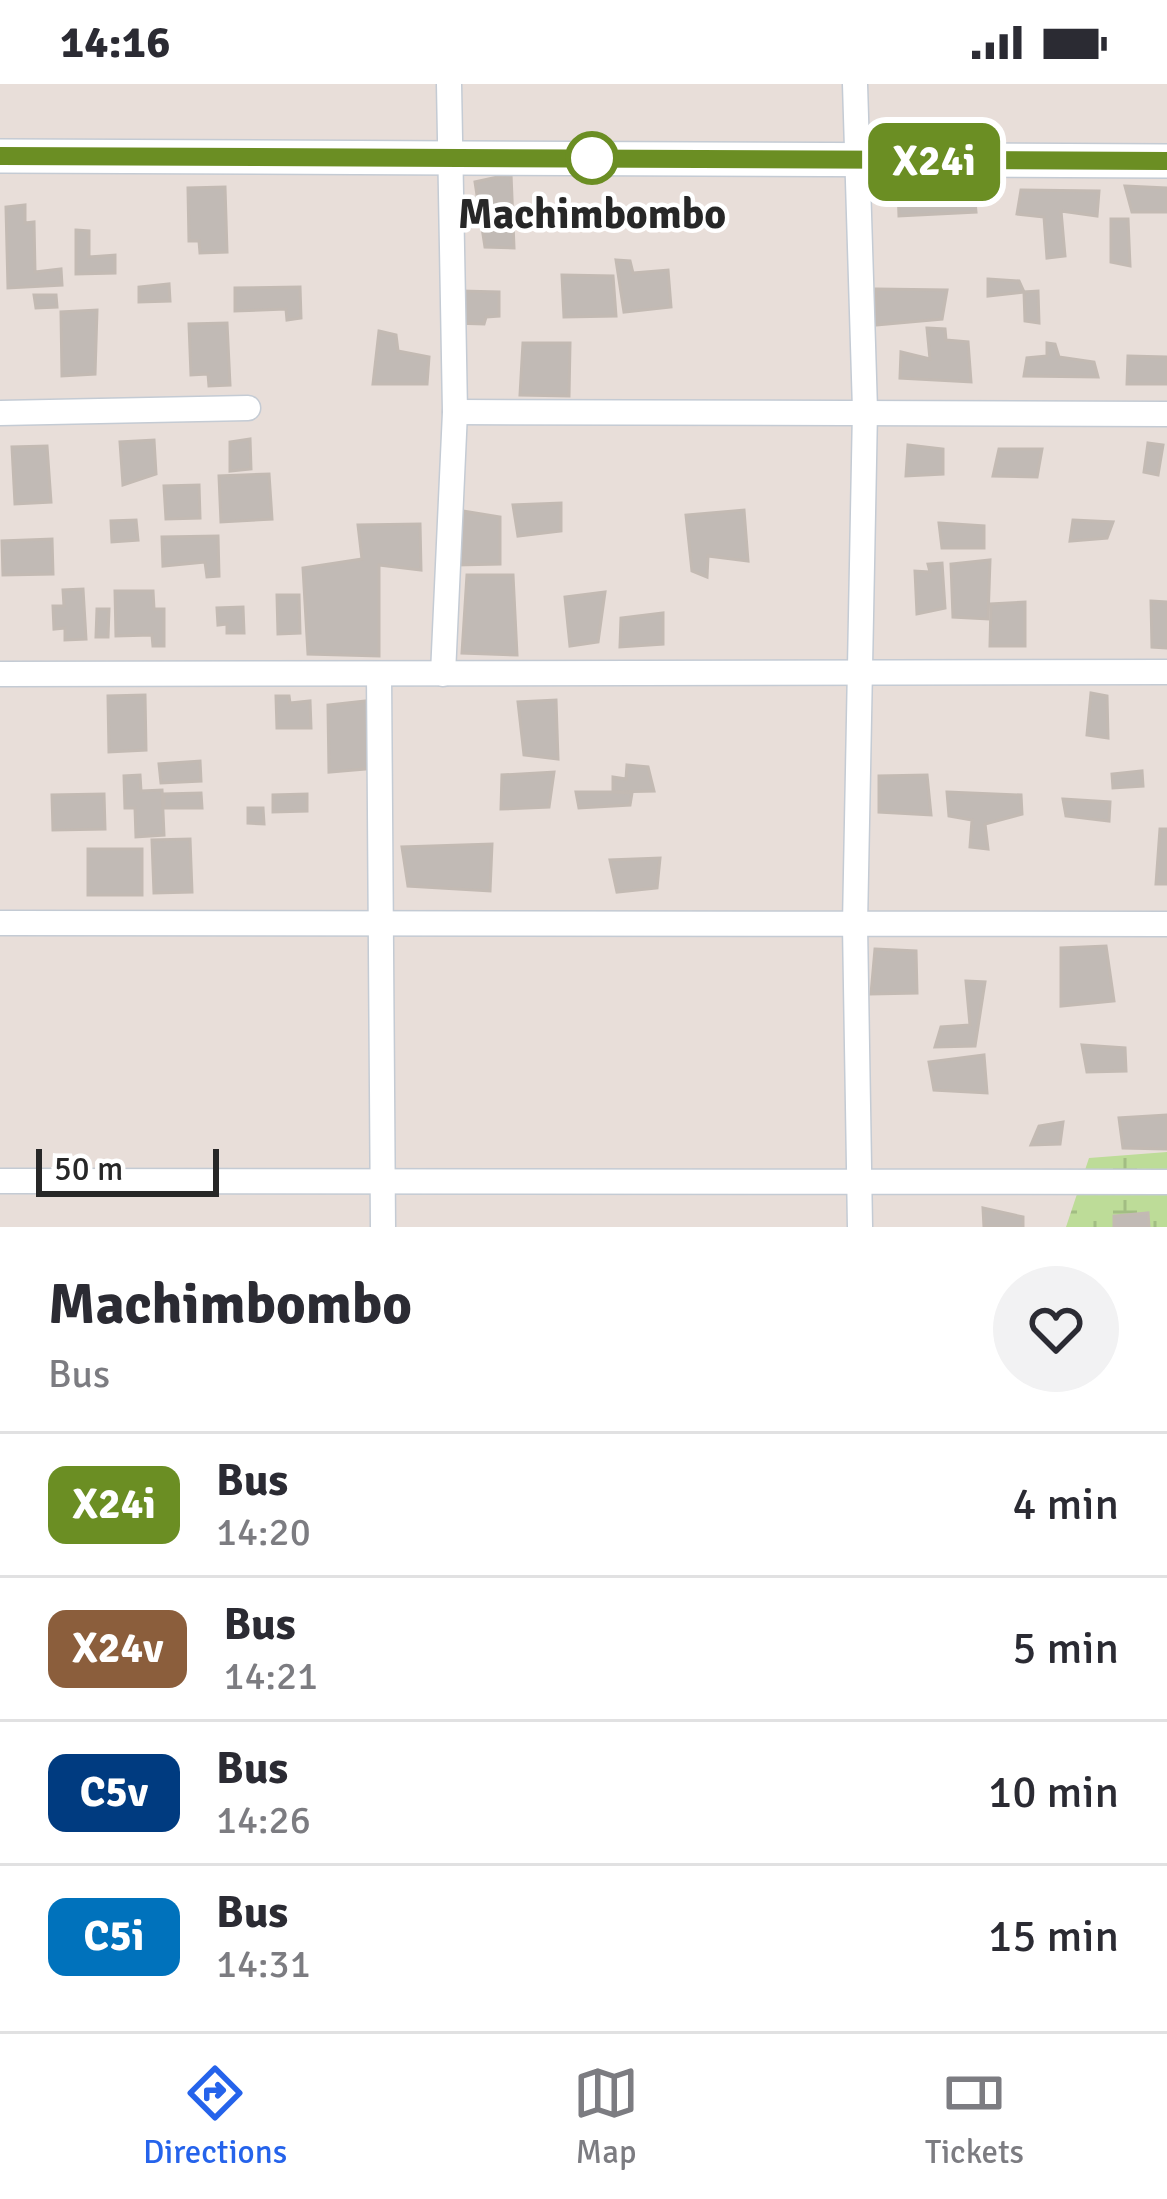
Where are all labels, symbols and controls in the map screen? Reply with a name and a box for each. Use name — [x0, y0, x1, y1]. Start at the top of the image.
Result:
text: 14:16 — [60, 15, 170, 70]
line badge: X24i — [850, 123, 1018, 201]
marker: Machimbombo — [567, 133, 617, 183]
text: X24i — [892, 136, 976, 187]
place label: Machimbombo — [458, 189, 726, 240]
scale bar — [36, 1143, 219, 1196]
text: 50 m — [54, 1149, 123, 1190]
button: heart — [993, 1266, 1119, 1392]
text: Machimbombo — [48, 1269, 412, 1340]
text: Bus — [48, 1350, 110, 1398]
text: Bus — [216, 1453, 288, 1508]
text: 4 min — [1012, 1477, 1119, 1532]
text: X24i — [72, 1479, 156, 1530]
text: 14:20 — [216, 1508, 311, 1556]
text: Bus — [223, 1597, 296, 1652]
text: 5 min — [1012, 1621, 1119, 1676]
text: X24v — [72, 1623, 163, 1674]
text: 14:21 — [223, 1652, 318, 1700]
text: Bus — [216, 1741, 288, 1796]
text: 10 min — [988, 1765, 1119, 1820]
text: C5v — [80, 1767, 148, 1818]
text: 14:26 — [216, 1796, 311, 1844]
text: Bus — [216, 1885, 288, 1940]
text: 15 min — [988, 1909, 1119, 1964]
text: C5i — [84, 1911, 144, 1962]
text: 14:31 — [216, 1940, 311, 1988]
tab: Directions — [143, 2060, 287, 2173]
tab: Map — [573, 2060, 639, 2173]
tab: Tickets — [925, 2060, 1024, 2173]

